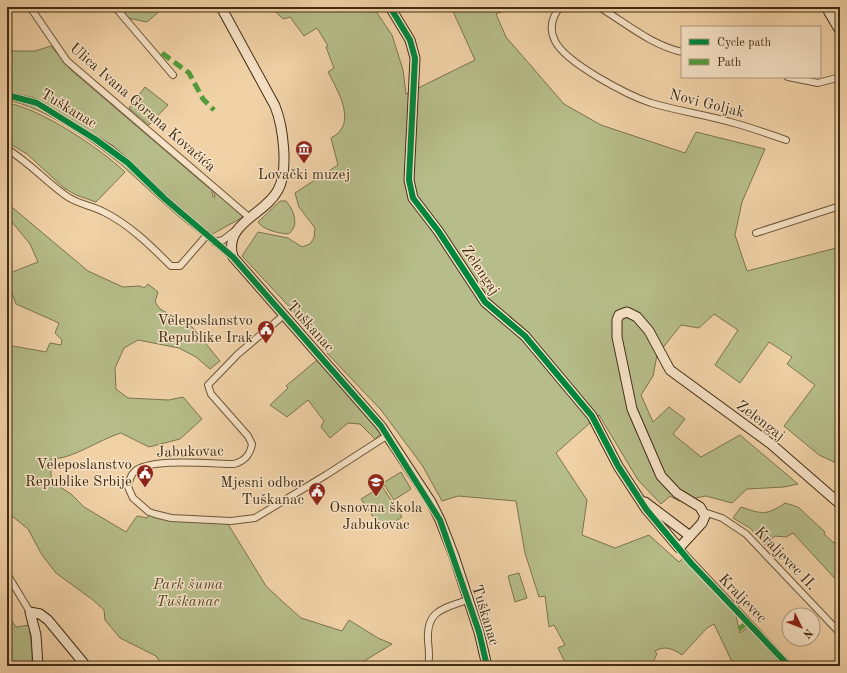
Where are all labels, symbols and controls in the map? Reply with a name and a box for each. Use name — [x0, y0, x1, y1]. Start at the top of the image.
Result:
legend — [681, 26, 821, 78]
text: Cycle path — [717, 37, 772, 49]
street label: Ulica Ivana Gorana Kovačića — [66, 41, 218, 176]
text: Path — [717, 57, 742, 69]
street label: Tuškanac — [38, 87, 99, 132]
street label: Novi Goljak — [668, 88, 746, 121]
museum icon: Lovački muzej — [294, 139, 314, 164]
place label: Lovački muzej — [258, 168, 350, 183]
street label: Zelengaj — [458, 243, 502, 298]
street label: Tuškanac — [283, 299, 337, 356]
place label: Veleposlanstvo Republike Irak — [157, 314, 253, 346]
public building icon: Veleposlanstvo Republike Irak — [256, 319, 276, 344]
street label: Zelengaj — [733, 398, 787, 444]
street label: Jabukovac — [156, 444, 224, 461]
place label: Veleposlanstvo Republike Srbije — [25, 458, 132, 490]
public building icon: Veleposlanstvo Republike Srbije — [135, 463, 155, 488]
school or university icon: Osnovna škola Jabukovac — [366, 472, 386, 497]
place label: Mjesni odbor Tuškanac — [220, 476, 304, 508]
public building icon: Mjesni odbor Tuškanac — [307, 481, 327, 506]
place label: Osnovna škola Jabukovac — [330, 501, 423, 533]
street label: Kraljevec II. — [751, 525, 819, 594]
street label: Kraljevec — [715, 572, 769, 627]
park label: Park šuma Tuškanac — [152, 578, 223, 610]
street label: Tuškanac — [468, 583, 501, 648]
north arrow — [781, 607, 821, 647]
text: N — [800, 626, 814, 640]

